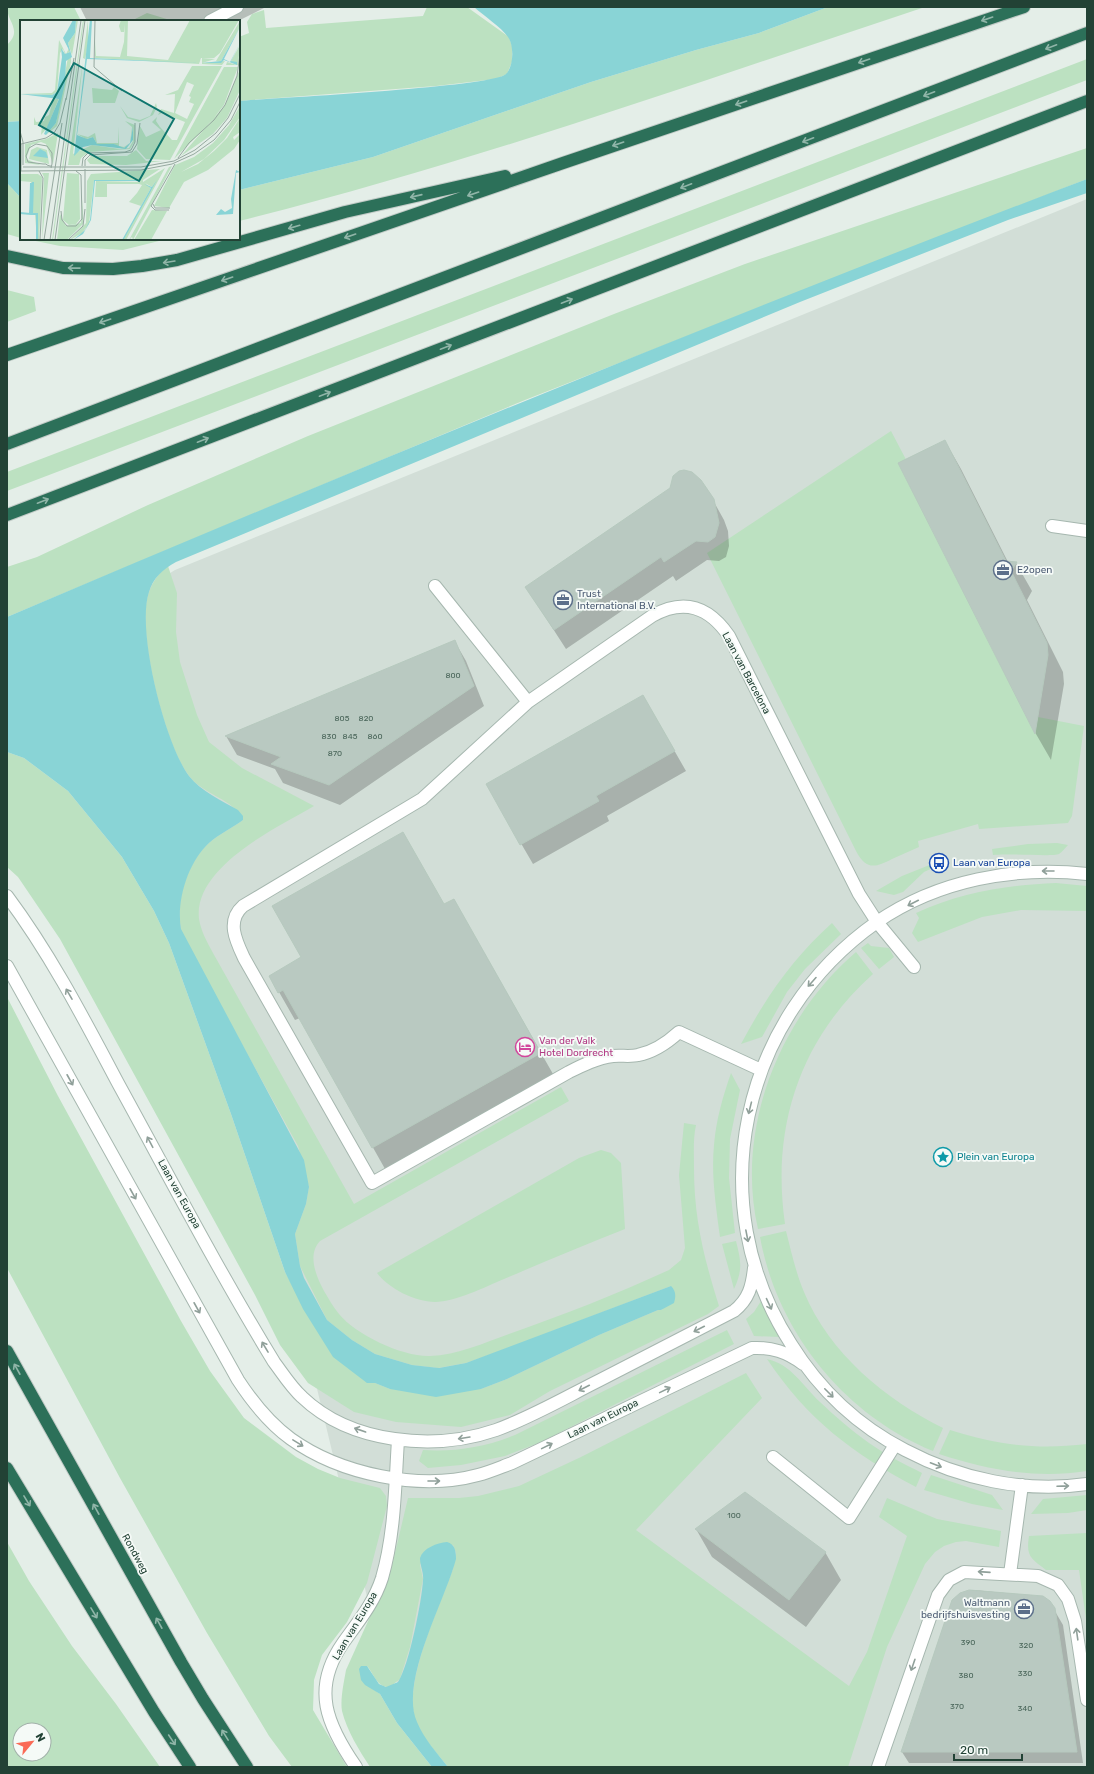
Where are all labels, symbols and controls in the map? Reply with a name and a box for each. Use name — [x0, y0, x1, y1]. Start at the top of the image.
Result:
one-way arrow — [981, 16, 993, 24]
inset map — [20, 20, 240, 240]
one-way arrow — [1045, 44, 1057, 52]
one-way arrow — [858, 58, 871, 65]
one-way arrow — [924, 90, 936, 98]
one-way arrow — [735, 99, 747, 107]
one-way arrow — [802, 136, 814, 144]
one-way arrow — [612, 141, 624, 149]
one-way arrow — [681, 183, 693, 191]
one-way arrow — [468, 190, 480, 198]
one-way arrow — [410, 192, 423, 200]
one-way arrow — [287, 224, 300, 231]
one-way arrow — [344, 233, 357, 240]
one-way arrow — [163, 258, 176, 266]
one-way arrow — [68, 264, 81, 272]
one-way arrow — [222, 275, 234, 283]
one-way arrow — [561, 296, 573, 304]
one-way arrow — [98, 318, 111, 325]
one-way arrow — [440, 343, 452, 351]
one-way arrow — [318, 389, 330, 397]
one-way arrow — [197, 436, 209, 444]
one-way arrow — [37, 497, 49, 505]
office icon: E2open — [992, 559, 1014, 581]
place label: E2open — [1017, 564, 1052, 576]
place label: Trust International B.V. — [577, 588, 656, 612]
office icon: Trust International B.V. — [552, 589, 574, 611]
street label: Laan van Barcelona — [719, 630, 773, 716]
house number: 800 — [445, 671, 461, 680]
house number: 805 — [335, 714, 350, 723]
house number: 820 — [359, 714, 373, 723]
house number: 830 — [322, 732, 336, 741]
house number: 845 — [343, 732, 358, 741]
house number: 860 — [368, 732, 383, 741]
house number: 870 — [328, 749, 342, 758]
bus stop icon: Laan van Europa — [928, 852, 950, 874]
place label: Laan van Europa — [953, 857, 1030, 869]
one-way arrow — [1042, 867, 1055, 875]
one-way arrow — [907, 899, 919, 907]
one-way arrow — [807, 977, 816, 987]
one-way arrow — [65, 988, 73, 1000]
place label: Van der Valk Hotel Dordrecht — [539, 1035, 613, 1059]
hotel icon: Van der Valk Hotel Dordrecht — [514, 1036, 536, 1058]
one-way arrow — [67, 1074, 75, 1086]
one-way arrow — [746, 1101, 753, 1114]
one-way arrow — [146, 1136, 154, 1148]
place icon: Plein van Europa — [932, 1146, 954, 1168]
place label: Plein van Europa — [957, 1151, 1034, 1163]
street label: Laan van Europa — [155, 1157, 203, 1231]
one-way arrow — [130, 1188, 138, 1200]
one-way arrow — [743, 1230, 751, 1243]
one-way arrow — [765, 1298, 773, 1310]
one-way arrow — [194, 1301, 201, 1313]
one-way arrow — [694, 1325, 706, 1333]
one-way arrow — [260, 1341, 268, 1353]
one-way arrow — [13, 1364, 21, 1376]
one-way arrow — [578, 1385, 590, 1392]
one-way arrow — [658, 1385, 670, 1393]
one-way arrow — [824, 1388, 834, 1398]
street label: Laan van Europa — [566, 1397, 640, 1441]
one-way arrow — [354, 1426, 367, 1433]
one-way arrow — [458, 1434, 471, 1442]
one-way arrow — [292, 1439, 303, 1447]
one-way arrow — [541, 1442, 553, 1449]
one-way arrow — [930, 1461, 942, 1469]
one-way arrow — [427, 1477, 440, 1485]
one-way arrow — [1056, 1482, 1069, 1490]
one-way arrow — [23, 1495, 31, 1506]
one-way arrow — [91, 1503, 99, 1515]
house number: 100 — [727, 1511, 741, 1520]
street label: Rondweg — [119, 1532, 151, 1576]
one-way arrow — [978, 1569, 991, 1576]
street label: Laan van Europa — [330, 1590, 380, 1662]
place label: Waltmann bedrijfshuisvesting — [921, 1597, 1010, 1621]
office icon: Waltmann bedrijfshuisvesting — [1013, 1598, 1035, 1620]
one-way arrow — [90, 1607, 98, 1618]
one-way arrow — [155, 1617, 163, 1629]
one-way arrow — [1073, 1628, 1081, 1641]
house number: 390 — [961, 1638, 975, 1647]
house number: 320 — [1019, 1641, 1033, 1650]
one-way arrow — [909, 1659, 917, 1671]
house number: 330 — [1018, 1669, 1032, 1678]
house number: 380 — [959, 1671, 973, 1680]
house number: 370 — [950, 1702, 964, 1711]
house number: 340 — [1018, 1704, 1032, 1713]
north arrow — [12, 1722, 52, 1762]
one-way arrow — [221, 1729, 230, 1740]
text: N — [33, 1731, 48, 1744]
one-way arrow — [168, 1734, 176, 1745]
scale bar — [954, 1736, 1022, 1762]
text: 20 m — [960, 1743, 988, 1757]

